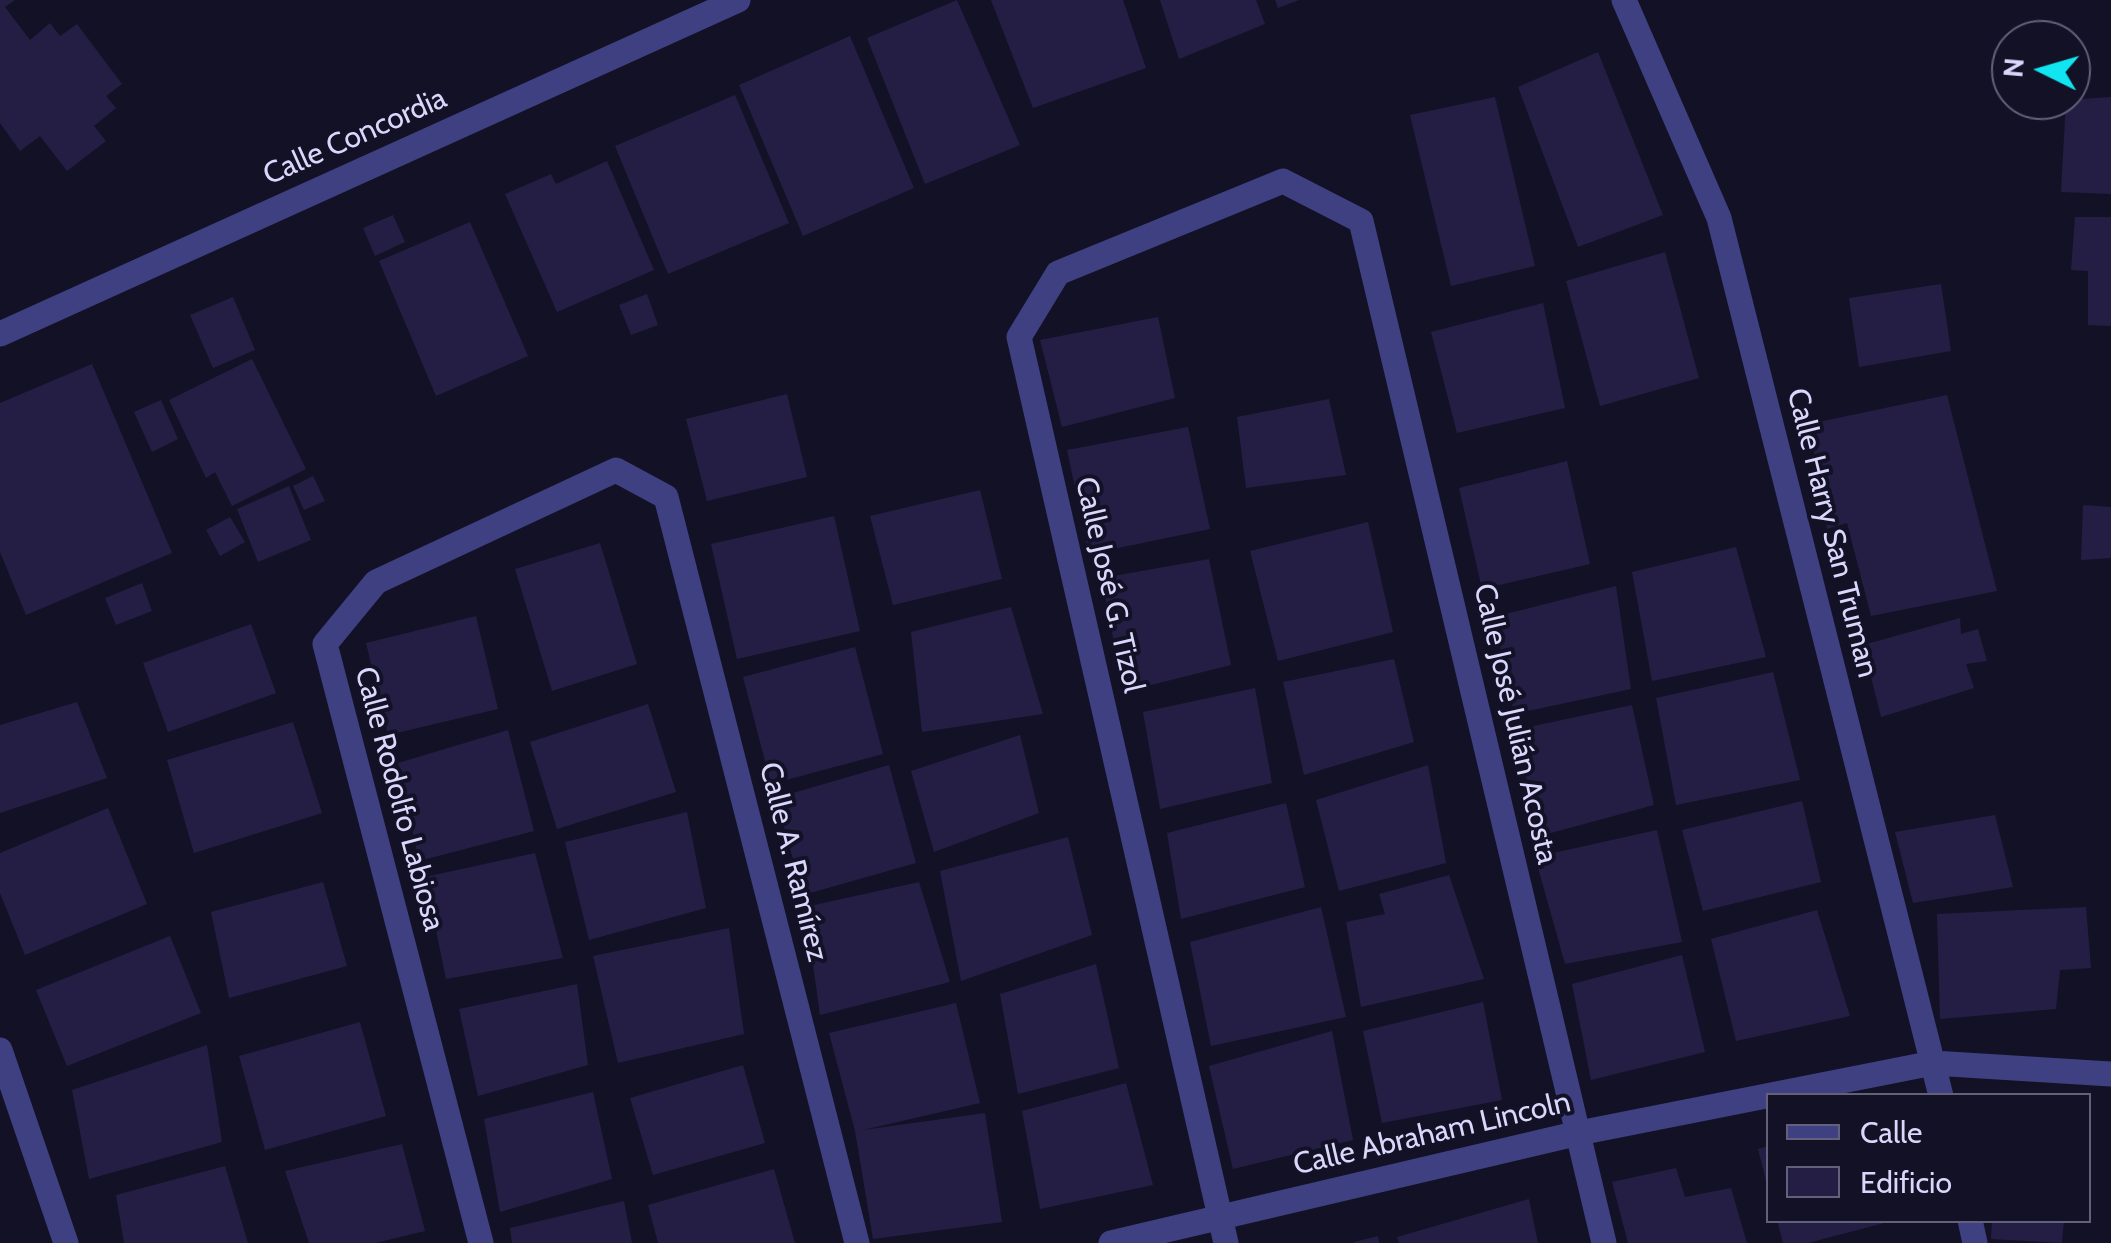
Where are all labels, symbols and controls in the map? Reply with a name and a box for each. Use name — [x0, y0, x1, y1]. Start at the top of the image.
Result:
north arrow — [1991, 20, 2091, 120]
text: N — [1995, 56, 2031, 79]
street label: Calle Concordia — [258, 81, 452, 193]
street label: Calle Harry San Truman — [1779, 385, 1885, 681]
street label: Calle José G. Tizol — [1067, 474, 1151, 696]
street label: Calle José Julián Acosta — [1465, 580, 1565, 868]
street label: Calle Rodolfo Labiosa — [346, 663, 452, 935]
street label: Calle A. Ramírez — [751, 759, 835, 965]
street label: Calle Abraham Lincoln — [1290, 1085, 1574, 1183]
legend — [1766, 1093, 2091, 1223]
text: Calle — [1860, 1114, 1922, 1151]
text: Edificio — [1860, 1164, 1952, 1201]

